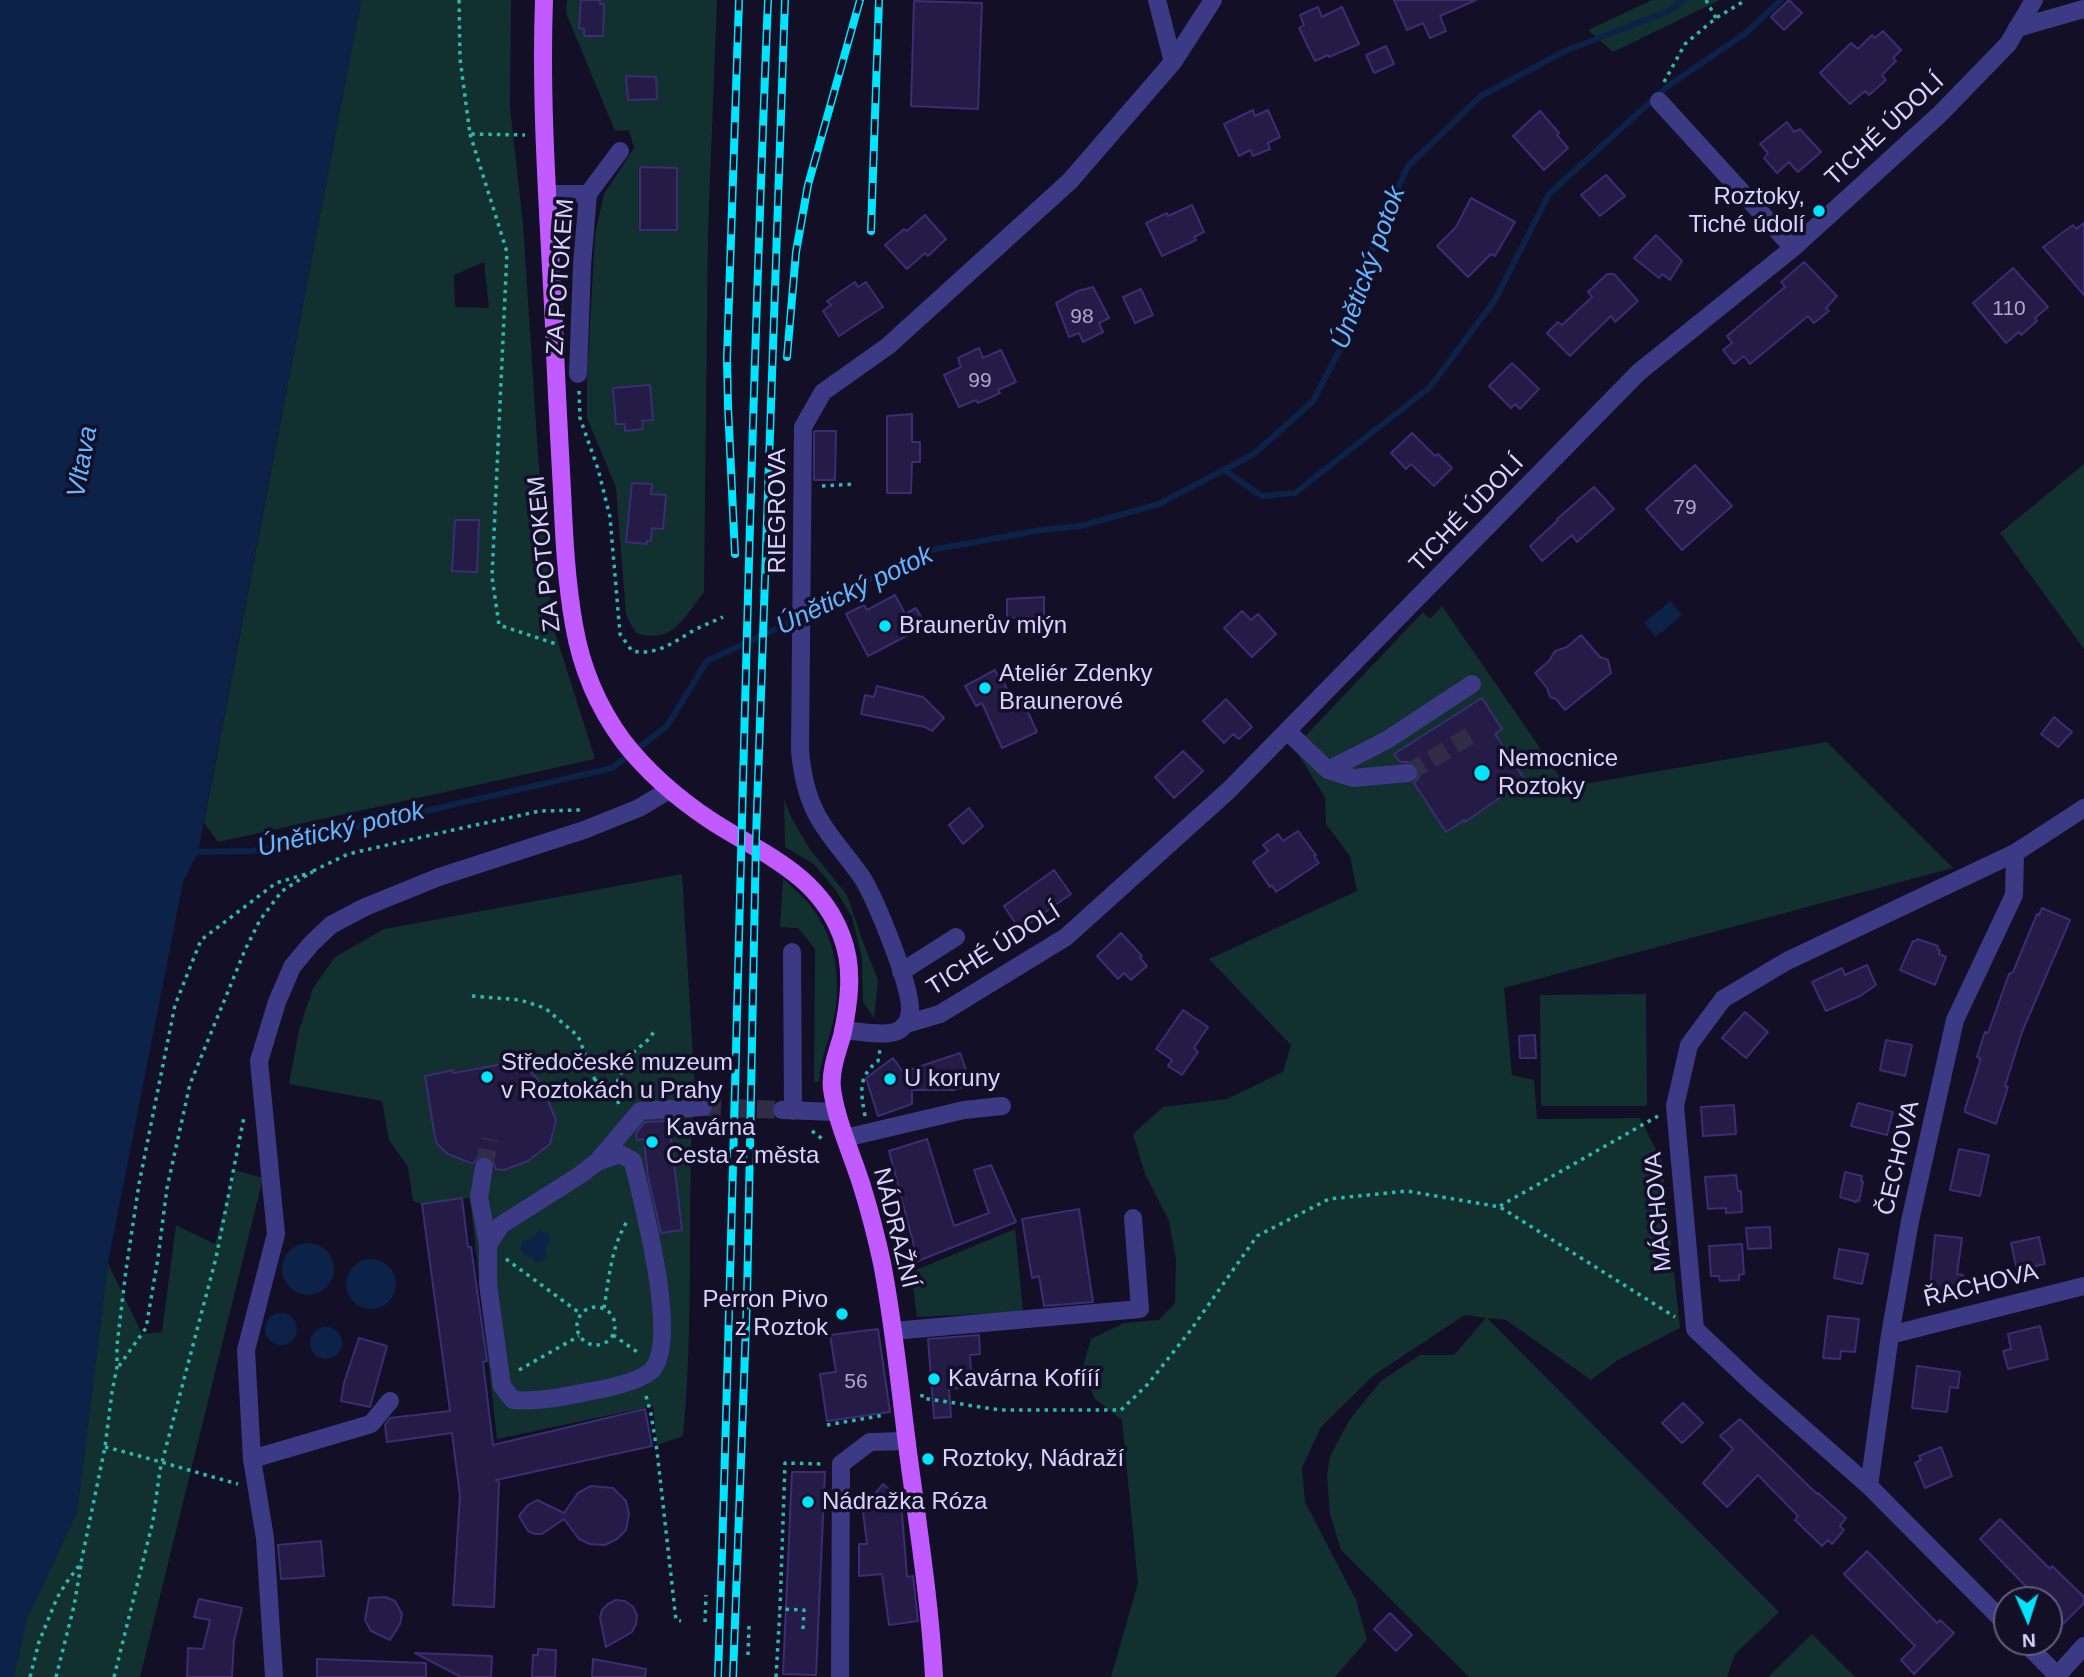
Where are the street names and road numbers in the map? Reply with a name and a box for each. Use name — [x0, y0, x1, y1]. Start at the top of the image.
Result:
street label: TICHÉ ÚDOLÍ — [1820, 68, 1950, 192]
street label: ZA POTOKEM — [541, 198, 581, 356]
street label: RIEGROVA — [764, 449, 792, 573]
street label: TICHÉ ÚDOLÍ — [1404, 449, 1530, 579]
street label: ZA POTOKEM — [522, 474, 568, 634]
street label: TICHÉ ÚDOLÍ — [922, 898, 1066, 1002]
street label: ČECHOVA — [1872, 1098, 1926, 1218]
street label: MÁCHOVA — [1639, 1151, 1679, 1273]
street label: NÁDRAŽNÍ — [866, 1165, 924, 1291]
street label: ŘACHOVA — [1921, 1258, 2041, 1314]

